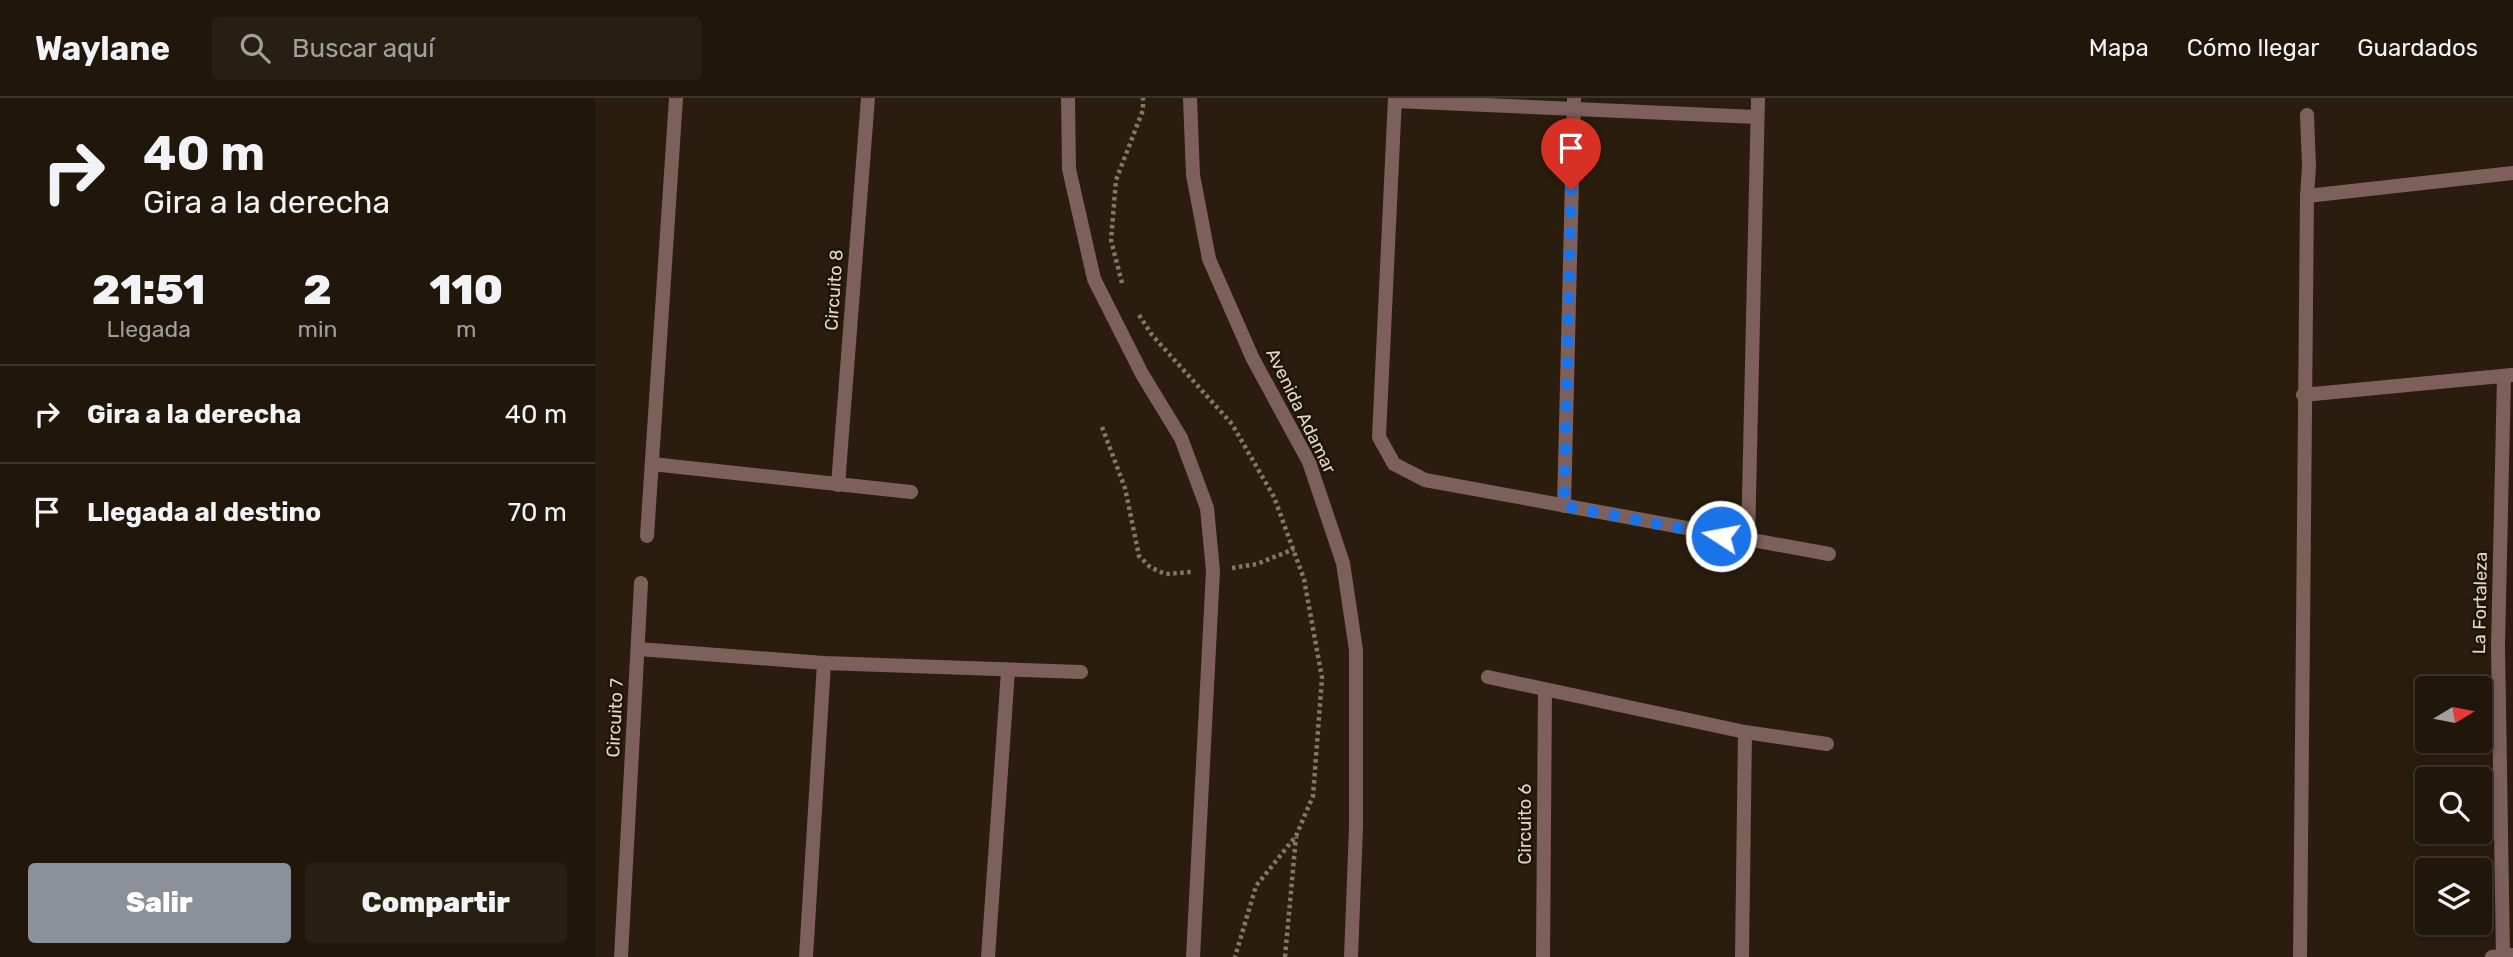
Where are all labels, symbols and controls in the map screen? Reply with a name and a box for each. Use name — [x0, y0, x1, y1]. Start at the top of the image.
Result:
search box — [212, 17, 702, 80]
text: Waylane — [35, 29, 170, 68]
icon: search — [236, 29, 274, 67]
text: Buscar aquí — [292, 33, 435, 64]
text: Mapa — [2089, 34, 2149, 62]
text: Cómo llegar — [2187, 34, 2319, 62]
text: Guardados — [2357, 34, 2478, 62]
pin — [1541, 118, 1601, 190]
text: 40 m — [143, 124, 265, 182]
icon: right — [28, 126, 119, 217]
icon: arrive — [1552, 129, 1590, 167]
text: Gira a la derecha — [143, 183, 390, 221]
street label: Circuito 8 — [820, 249, 848, 331]
text: 21:51 — [92, 265, 205, 315]
text: 2 — [303, 265, 332, 315]
text: 110 — [429, 265, 503, 315]
text: Llegada — [107, 315, 191, 343]
text: min — [297, 315, 337, 343]
text: m — [456, 315, 476, 343]
street label: Avenida Adamar — [1261, 345, 1341, 477]
icon: right — [28, 395, 66, 433]
text: Gira a la derecha — [87, 399, 301, 430]
text: 40 m — [505, 399, 567, 430]
icon: arrive — [28, 493, 66, 531]
text: Llegada al destino — [87, 497, 321, 528]
text: 70 m — [508, 497, 567, 528]
position arrow — [1684, 499, 1758, 573]
street label: La Fortaleza — [2468, 552, 2492, 654]
north arrow — [2415, 676, 2492, 752]
map controls — [2415, 676, 2492, 935]
street label: Circuito 7 — [602, 678, 628, 758]
button: search — [2415, 767, 2492, 844]
street label: Circuito 6 — [1514, 783, 1536, 864]
button: layers — [2415, 858, 2492, 935]
button: Salir — [28, 863, 291, 943]
button: Compartir — [305, 863, 567, 943]

